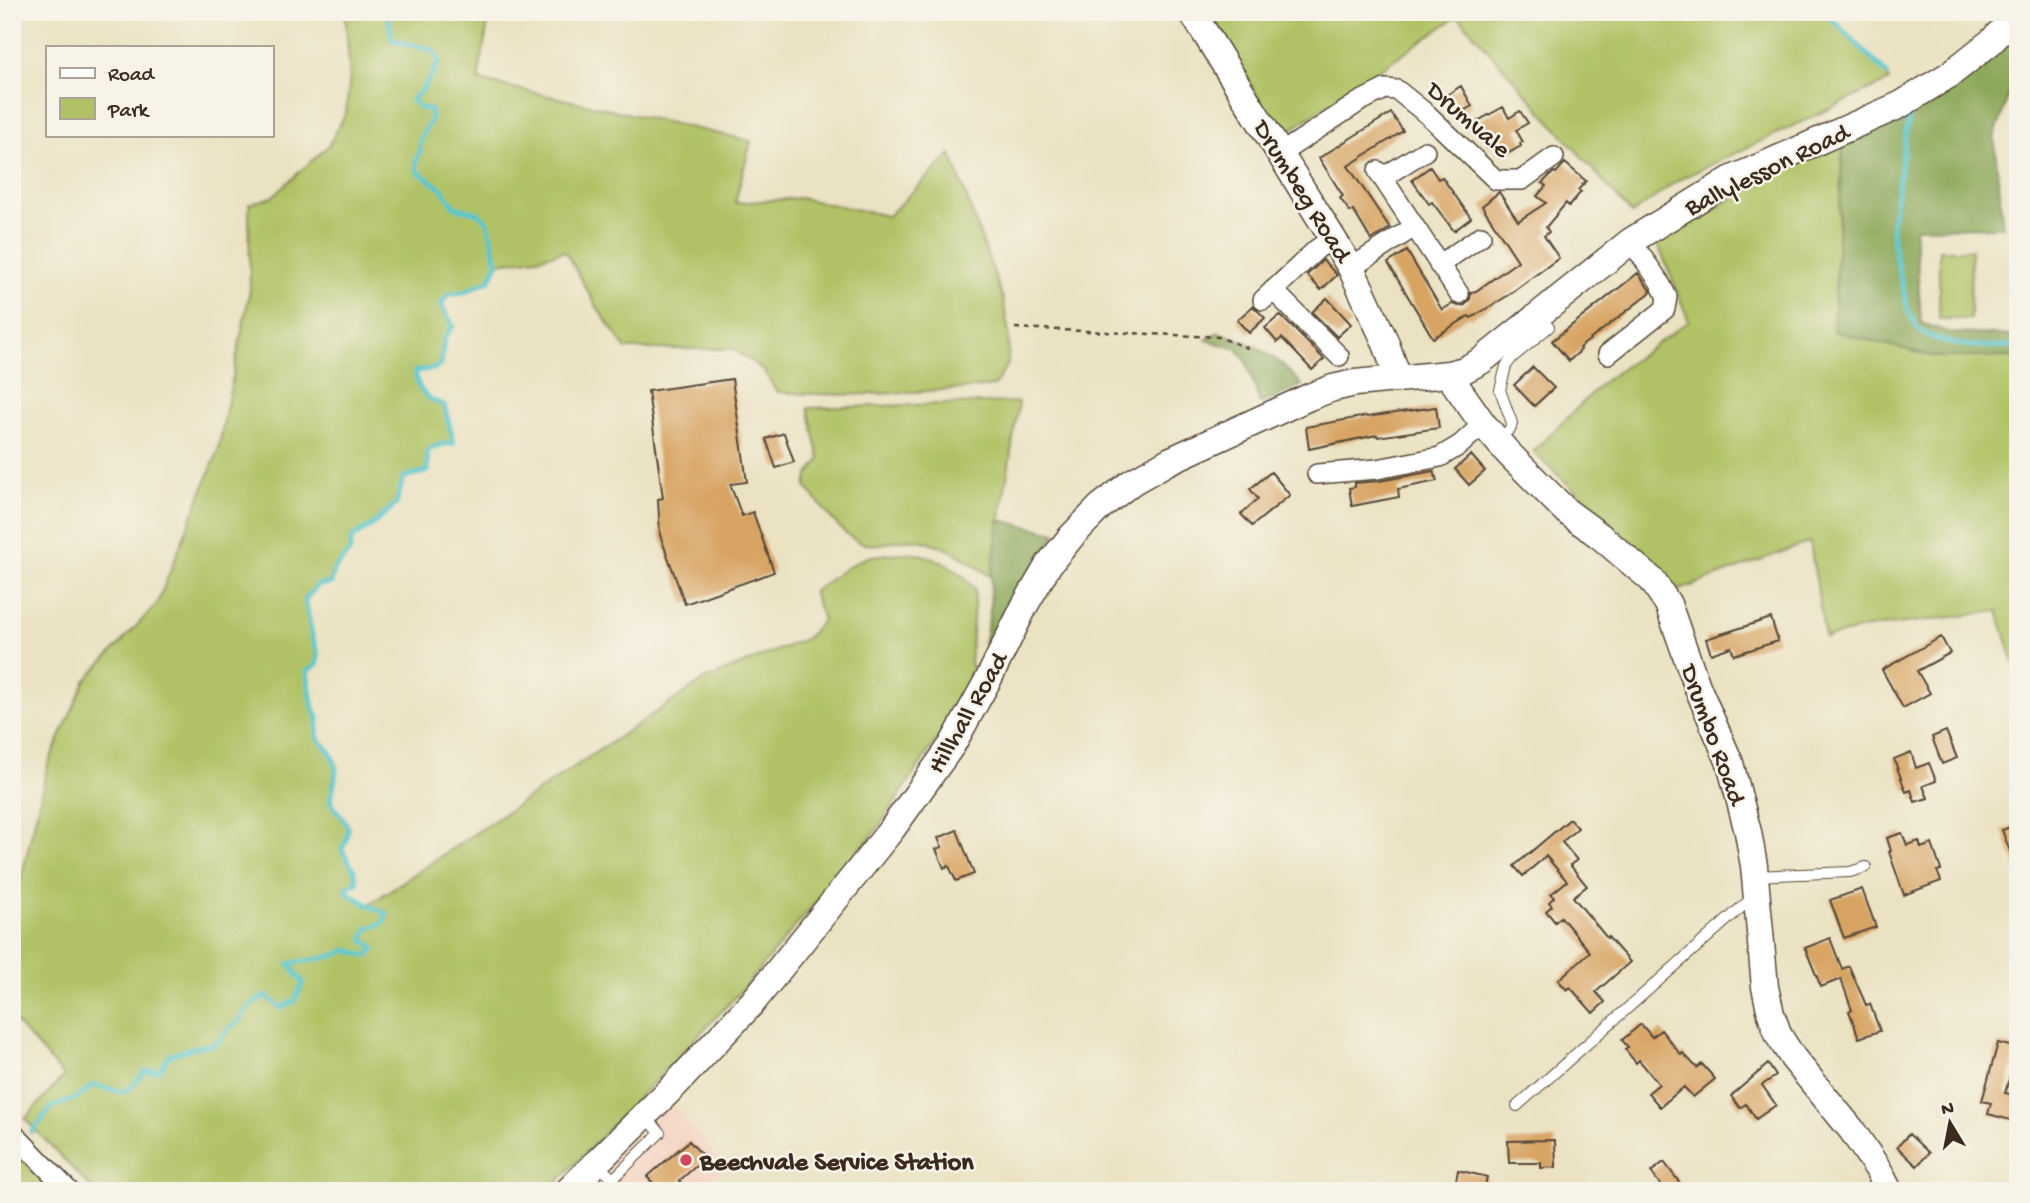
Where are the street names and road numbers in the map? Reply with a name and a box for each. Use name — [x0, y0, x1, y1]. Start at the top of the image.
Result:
street label: Drumvale — [1417, 75, 1516, 167]
street label: Drumbeg Road — [1243, 114, 1357, 271]
street label: Ballylesson Road — [1680, 118, 1857, 226]
street label: Hillhall Road — [923, 647, 1018, 780]
street label: Drumbo Road — [1670, 659, 1751, 812]

